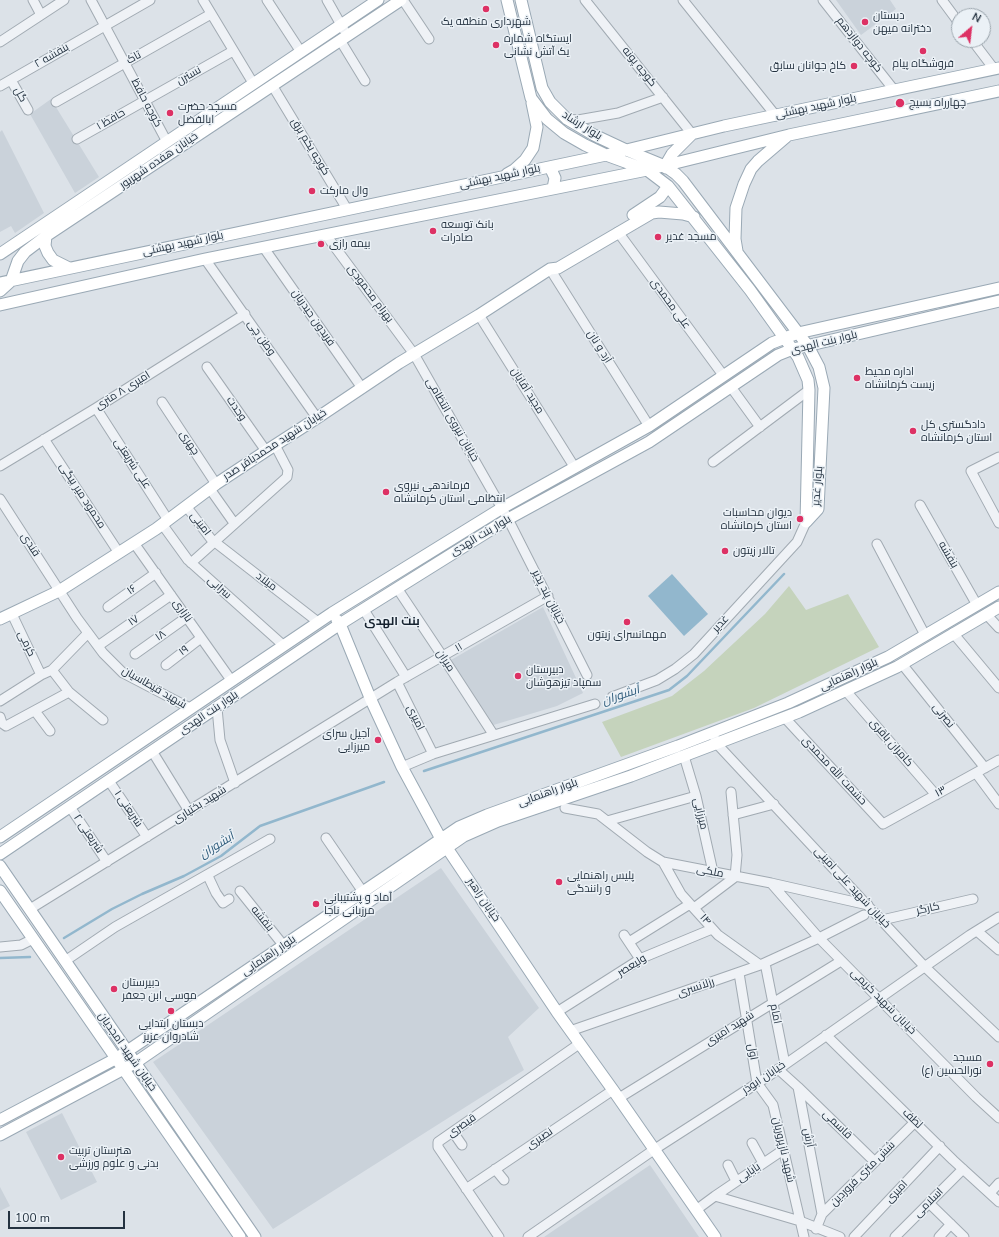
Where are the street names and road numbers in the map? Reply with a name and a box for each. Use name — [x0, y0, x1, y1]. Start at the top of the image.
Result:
street label: کوچه دوازدهم — [833, 15, 885, 75]
street label: بنفشه ۲ — [32, 41, 72, 71]
street label: کوچه پونه — [619, 45, 659, 89]
street label: تاک — [124, 49, 144, 67]
street label: نسترن — [174, 64, 204, 88]
street label: کوچه حافظ — [128, 76, 164, 130]
street label: گل — [11, 85, 29, 105]
street label: بلوار شهید بهشتی — [774, 92, 858, 122]
street label: حافظ ۱ — [94, 107, 128, 133]
street label: بلوار ارشاد — [559, 109, 605, 143]
street label: کوچه یکم برق — [288, 116, 332, 178]
street label: خیابان هفده شهریور — [117, 130, 201, 192]
street label: بلوار شهید بهشتی — [458, 162, 542, 192]
street label: بلوار شهید بهشتی — [141, 229, 225, 259]
street label: بهرام محمودی — [344, 263, 396, 325]
street label: علی محمدی — [647, 276, 693, 332]
street label: فریدون حیدریان — [289, 287, 337, 349]
street label: وطن چی — [244, 318, 278, 358]
street label: آرد و نان — [584, 328, 614, 366]
street label: بلوار بنت الهدی — [789, 328, 859, 358]
street label: مجید آقایان — [508, 365, 546, 417]
street label: امیری ۸ متری — [93, 369, 153, 413]
street label: خیابان نیروی انتظامی — [423, 376, 481, 464]
street label: وحدت — [223, 394, 249, 424]
street label: خیابان شهید محمدباقر صدر — [221, 407, 329, 483]
street label: چهری — [176, 428, 202, 458]
street label: علی شریعتی — [111, 436, 153, 492]
street label: محمود میر بیگی — [56, 461, 108, 531]
street label: بلوار غدیر — [810, 466, 826, 506]
street label: امینی — [187, 510, 213, 538]
street label: بلوار بنت الهدی — [448, 513, 514, 559]
street label: قندی — [17, 531, 43, 559]
street label: بنفشه — [935, 539, 961, 571]
street label: خیابان پند پذیر — [529, 568, 567, 626]
street label: میلاد — [253, 570, 279, 594]
street label: سرابی — [204, 574, 234, 602]
street label: ۱۶ — [125, 582, 139, 598]
street label: نازاری — [169, 597, 195, 625]
street label: ۱۷ — [126, 613, 142, 629]
street label: غدیر — [710, 613, 732, 635]
street label: ۱۸ — [153, 628, 169, 644]
street label: کرمی — [14, 629, 38, 659]
street label: ۱۱ — [453, 641, 465, 655]
street label: ۱۹ — [176, 643, 192, 659]
street label: میران — [433, 647, 457, 675]
street label: بلوار راهنمایی — [818, 656, 880, 694]
street label: شهید قیطاسیان — [119, 664, 189, 712]
street label: بلوار بنت الهدی — [177, 688, 241, 738]
street label: نصرتی — [929, 701, 957, 731]
street label: امیری — [403, 703, 427, 733]
street label: کامران باقری — [866, 716, 916, 770]
street label: حشمت الله محمدی — [799, 734, 869, 808]
street label: بلوار راهنمایی — [516, 776, 580, 810]
street label: شهید بختیاری — [171, 783, 229, 827]
street label: ۱۳ — [933, 784, 949, 800]
street label: شریعتی ۱ — [111, 788, 145, 830]
street label: میرزایی — [690, 797, 710, 831]
street label: شریعتی ۲ — [70, 812, 106, 856]
street label: خیابان شهید علی امینی — [811, 845, 893, 931]
street label: ملکی — [695, 863, 725, 881]
street label: خیابان راهبر — [464, 876, 502, 924]
street label: کارگر — [915, 900, 941, 918]
street label: بنفشه — [248, 904, 276, 934]
street label: ۱۴ — [697, 912, 713, 928]
street label: بلوار راهنمایی — [239, 933, 299, 979]
street label: ولیعصر — [615, 952, 649, 980]
street label: خیابان شهید کریمی — [847, 966, 919, 1038]
street label: رزلانسری — [676, 976, 716, 1000]
street label: امام — [767, 1003, 783, 1025]
street label: شهید امیری — [703, 1009, 757, 1049]
street label: خیابان شهید امجدیان — [95, 1010, 159, 1094]
street label: اول — [744, 1043, 760, 1061]
street label: خیابان ابوذر — [740, 1059, 788, 1097]
street label: لطف — [899, 1106, 925, 1132]
street label: قاسمی — [819, 1108, 855, 1142]
street label: قیصری — [445, 1111, 479, 1141]
street label: شهید نازپروریان — [769, 1116, 797, 1184]
street label: نصیری — [524, 1126, 556, 1152]
street label: آرش — [800, 1127, 816, 1149]
street label: شش متری فروردین — [828, 1139, 898, 1209]
street label: بابایی — [735, 1161, 763, 1185]
street label: امیری — [883, 1178, 911, 1206]
street label: اسلامی — [912, 1186, 946, 1220]

